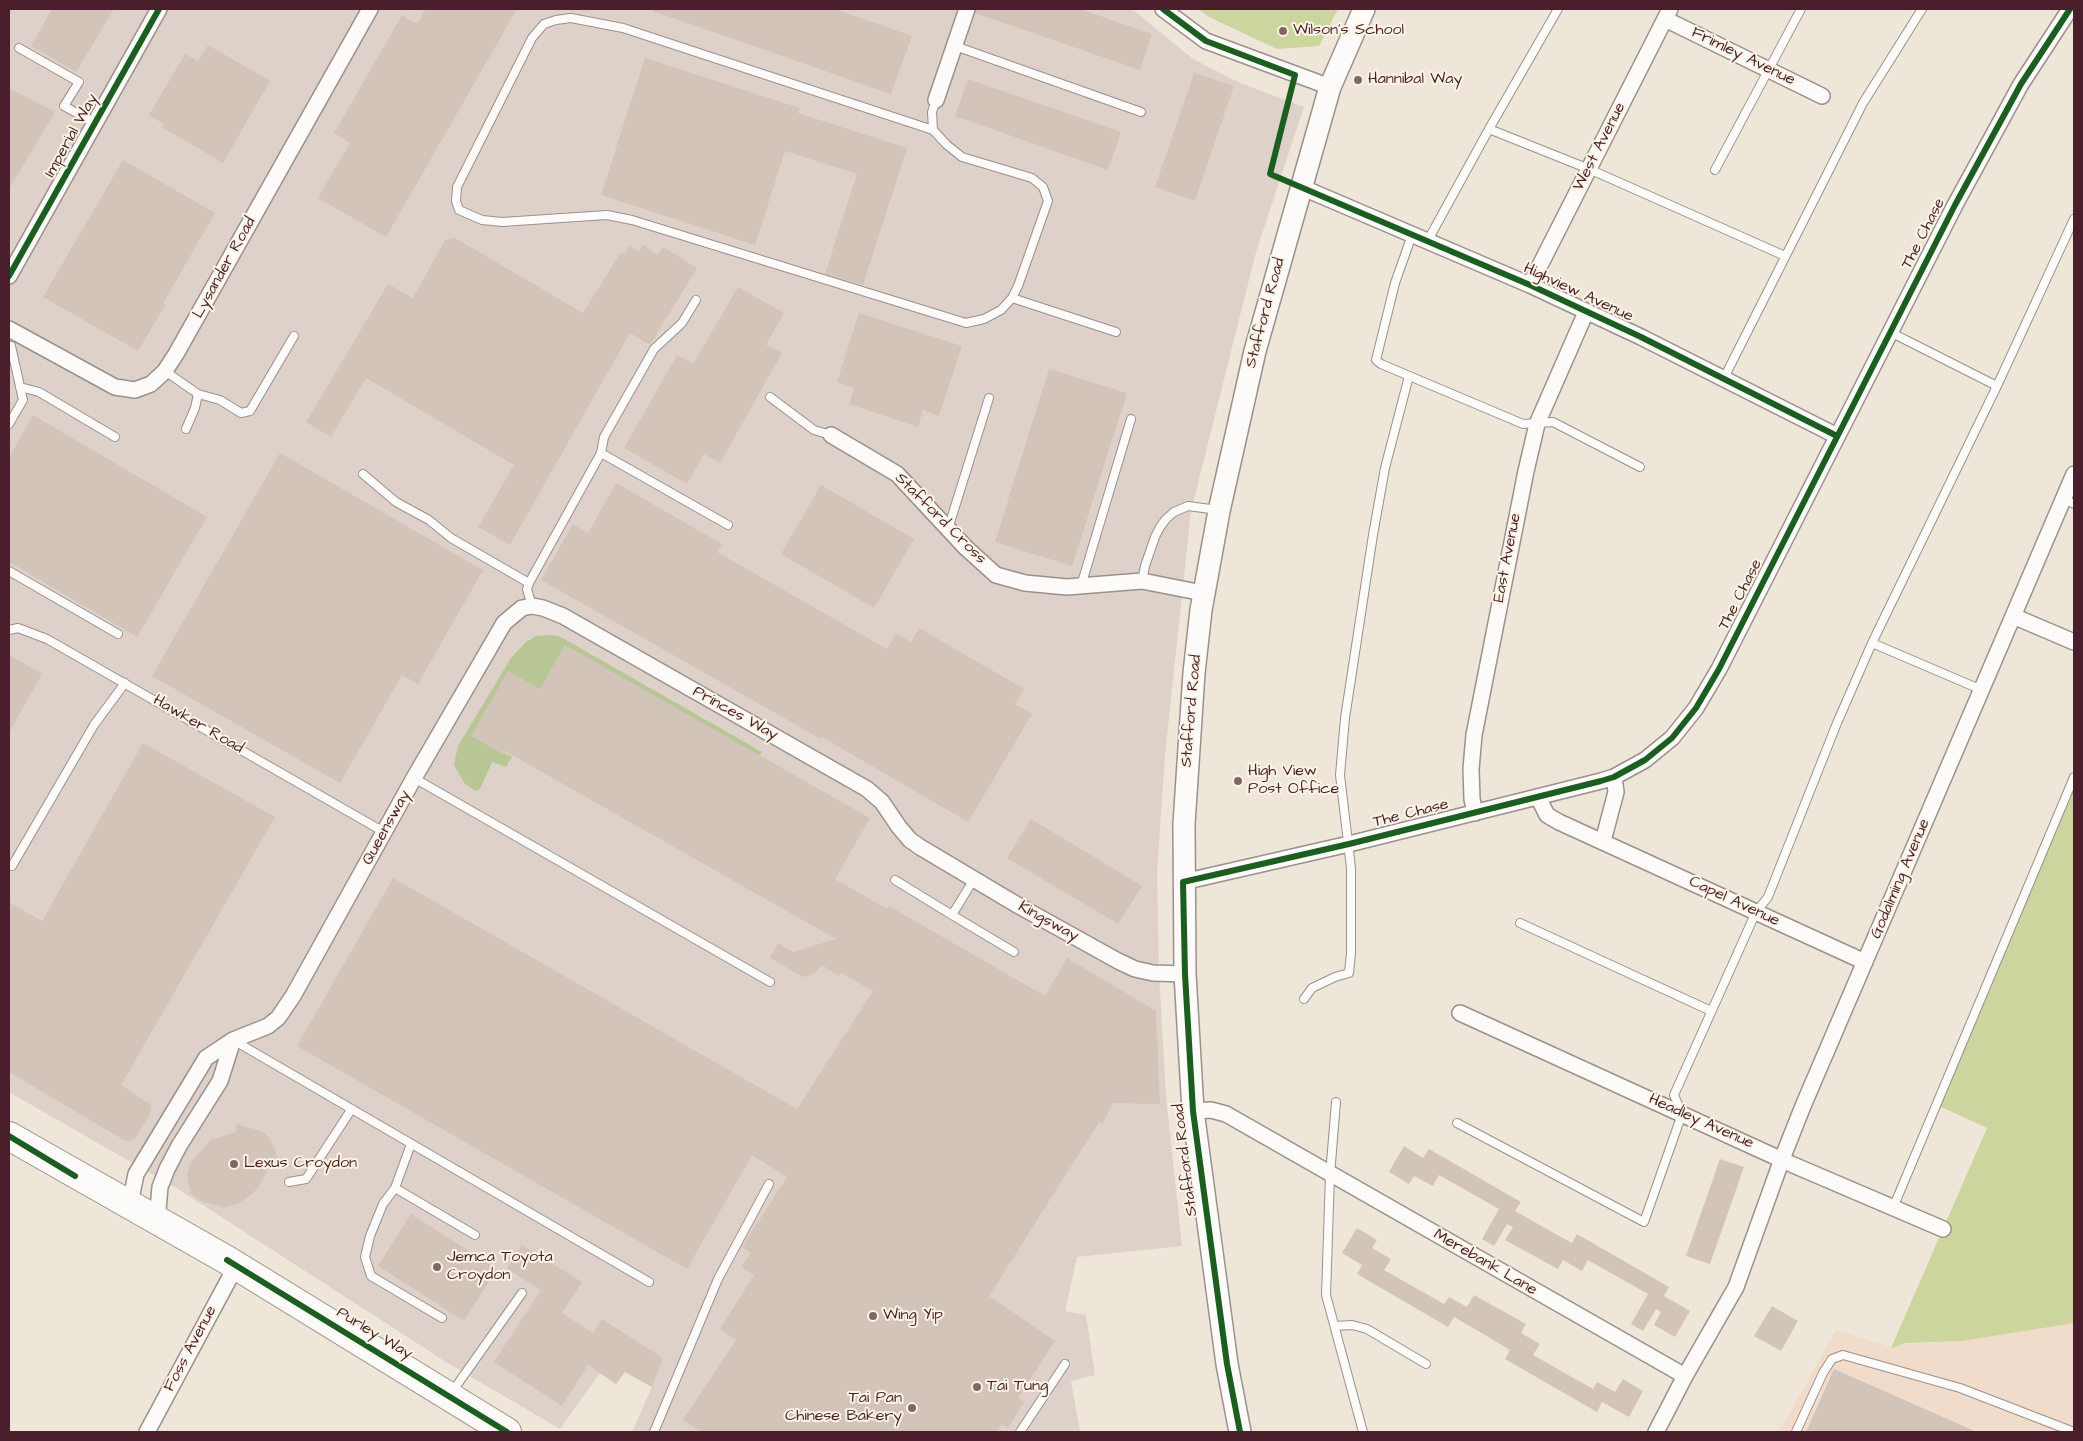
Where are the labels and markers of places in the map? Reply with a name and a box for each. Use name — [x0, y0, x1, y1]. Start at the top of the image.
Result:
place label: Wilson's School — [1293, 21, 1404, 41]
marker: Wilson's School — [1277, 25, 1289, 37]
place label: Hannibal Way — [1368, 70, 1462, 90]
marker: Hannibal Way — [1352, 74, 1364, 86]
place label: High View Post Office — [1248, 762, 1339, 800]
marker: High View Post Office — [1232, 775, 1244, 787]
place label: Lexus Croydon — [244, 1154, 357, 1174]
marker: Lexus Croydon — [228, 1158, 240, 1170]
place label: Jemca Toyota Croydon — [447, 1248, 553, 1286]
marker: Jemca Toyota Croydon — [431, 1261, 443, 1273]
place label: Wing Yip — [883, 1306, 943, 1326]
marker: Wing Yip — [867, 1310, 879, 1322]
place label: Tai Tung — [987, 1377, 1048, 1397]
marker: Tai Tung — [971, 1381, 983, 1393]
place label: Tai Pan Chinese Bakery — [785, 1389, 902, 1427]
marker: Tai Pan Chinese Bakery — [906, 1402, 918, 1414]

